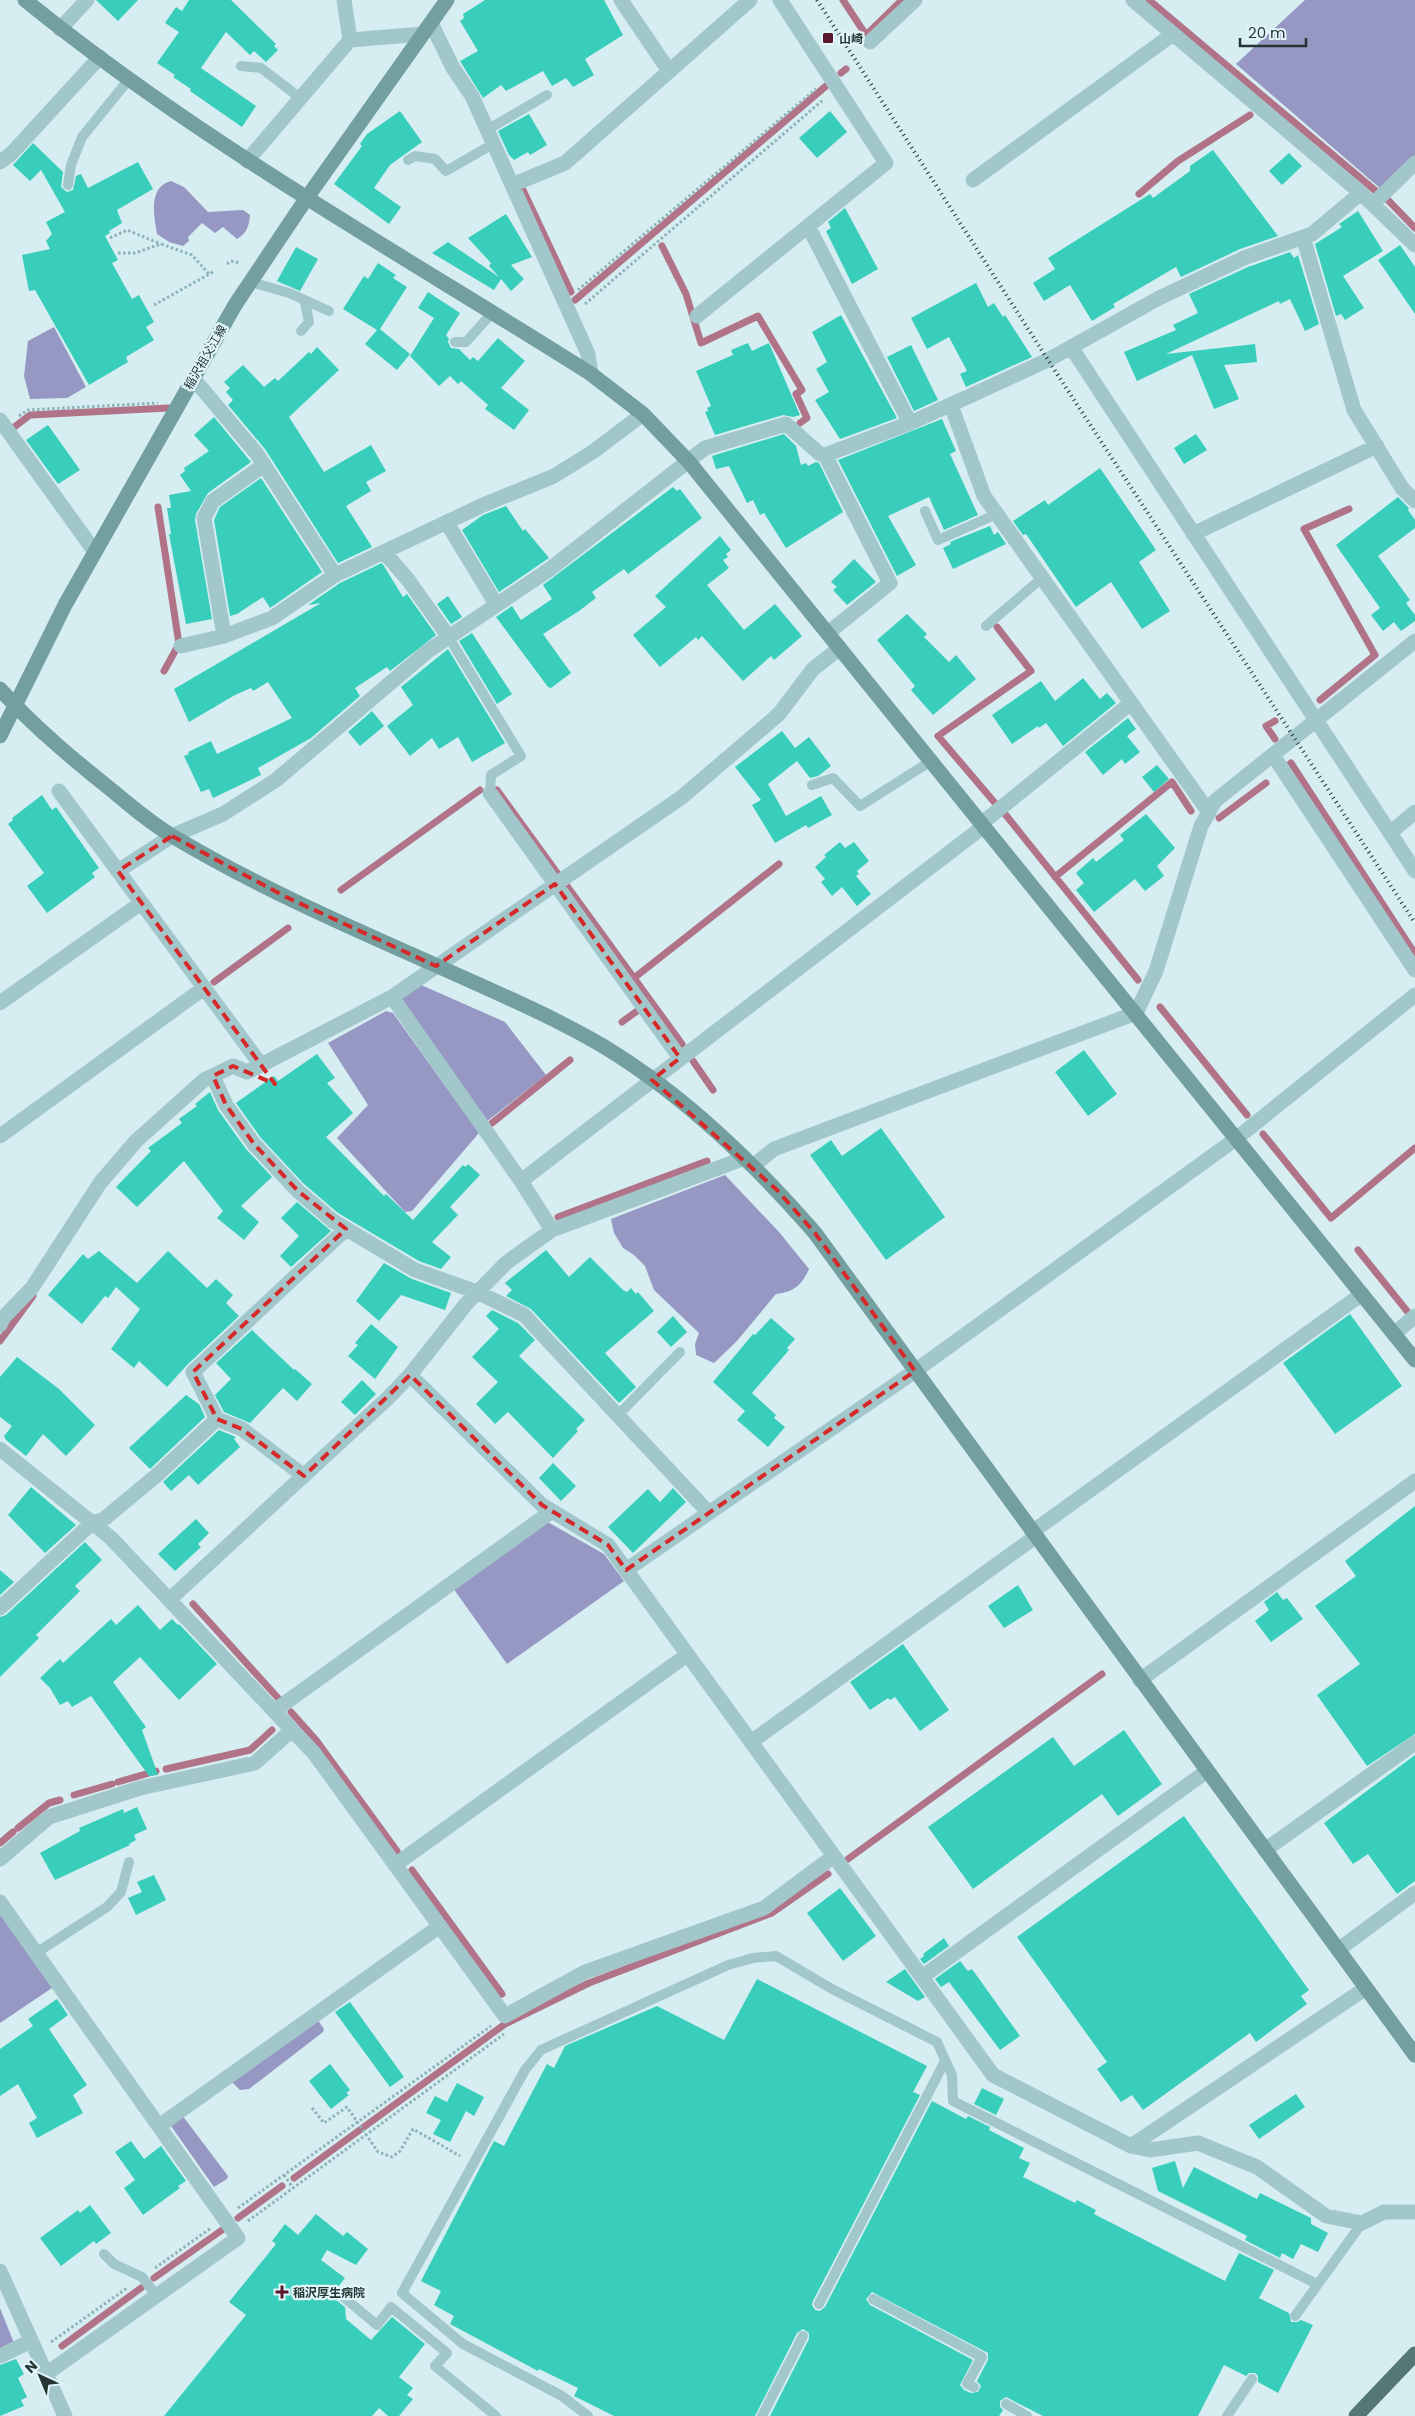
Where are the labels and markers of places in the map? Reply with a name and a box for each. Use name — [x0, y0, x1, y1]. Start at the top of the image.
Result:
place label: 山崎 — [839, 30, 863, 47]
marker: 山崎 — [821, 31, 835, 45]
place label: 稲沢厚生病院 — [293, 2284, 365, 2301]
marker: 稲沢厚生病院 — [275, 2285, 289, 2299]

